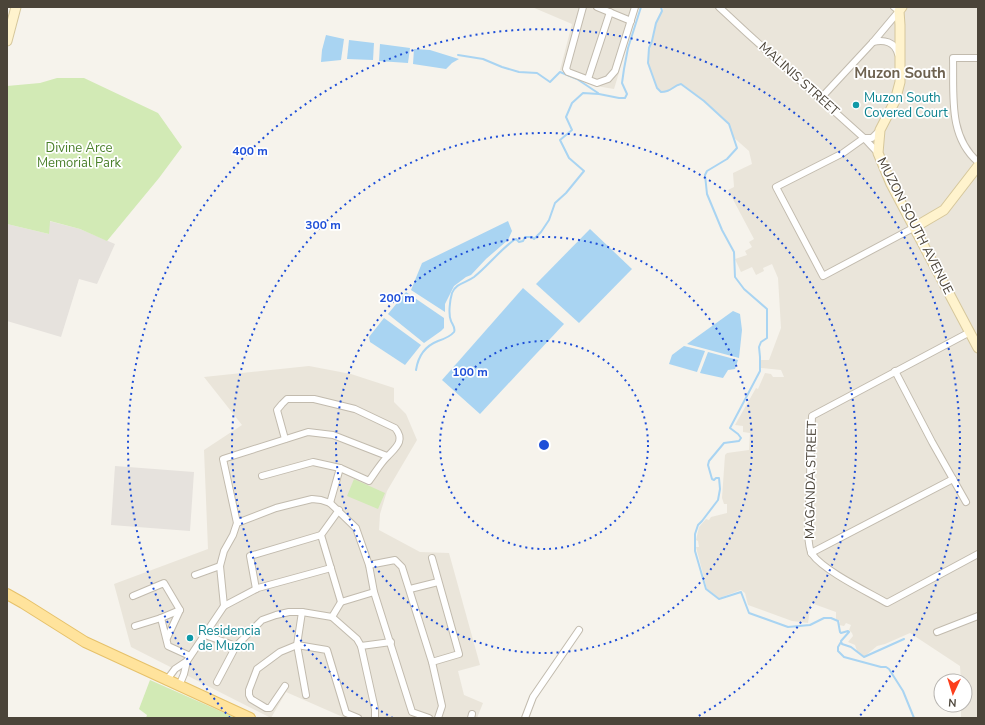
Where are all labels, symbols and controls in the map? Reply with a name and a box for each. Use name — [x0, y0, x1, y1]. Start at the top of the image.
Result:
street label: MALINIS STREET — [755, 38, 843, 120]
district label: Muzon South — [854, 63, 946, 83]
place label: Muzon South Covered Court — [864, 89, 948, 122]
marker: Muzon South Covered Court — [851, 100, 861, 110]
park label: Divine Arce Memorial Park — [37, 139, 122, 172]
text: 400 m — [232, 143, 268, 159]
street label: MUZON SOUTH AVENUE — [873, 154, 957, 298]
text: 300 m — [305, 217, 341, 233]
text: 200 m — [379, 290, 415, 306]
text: 100 m — [452, 364, 488, 380]
street label: MAGANDA STREET — [801, 420, 821, 539]
centre of rings — [537, 438, 551, 452]
place label: Residencia de Muzon — [198, 622, 261, 655]
marker: Residencia de Muzon — [185, 633, 195, 643]
north arrow — [933, 673, 973, 713]
text: N — [948, 695, 957, 710]

